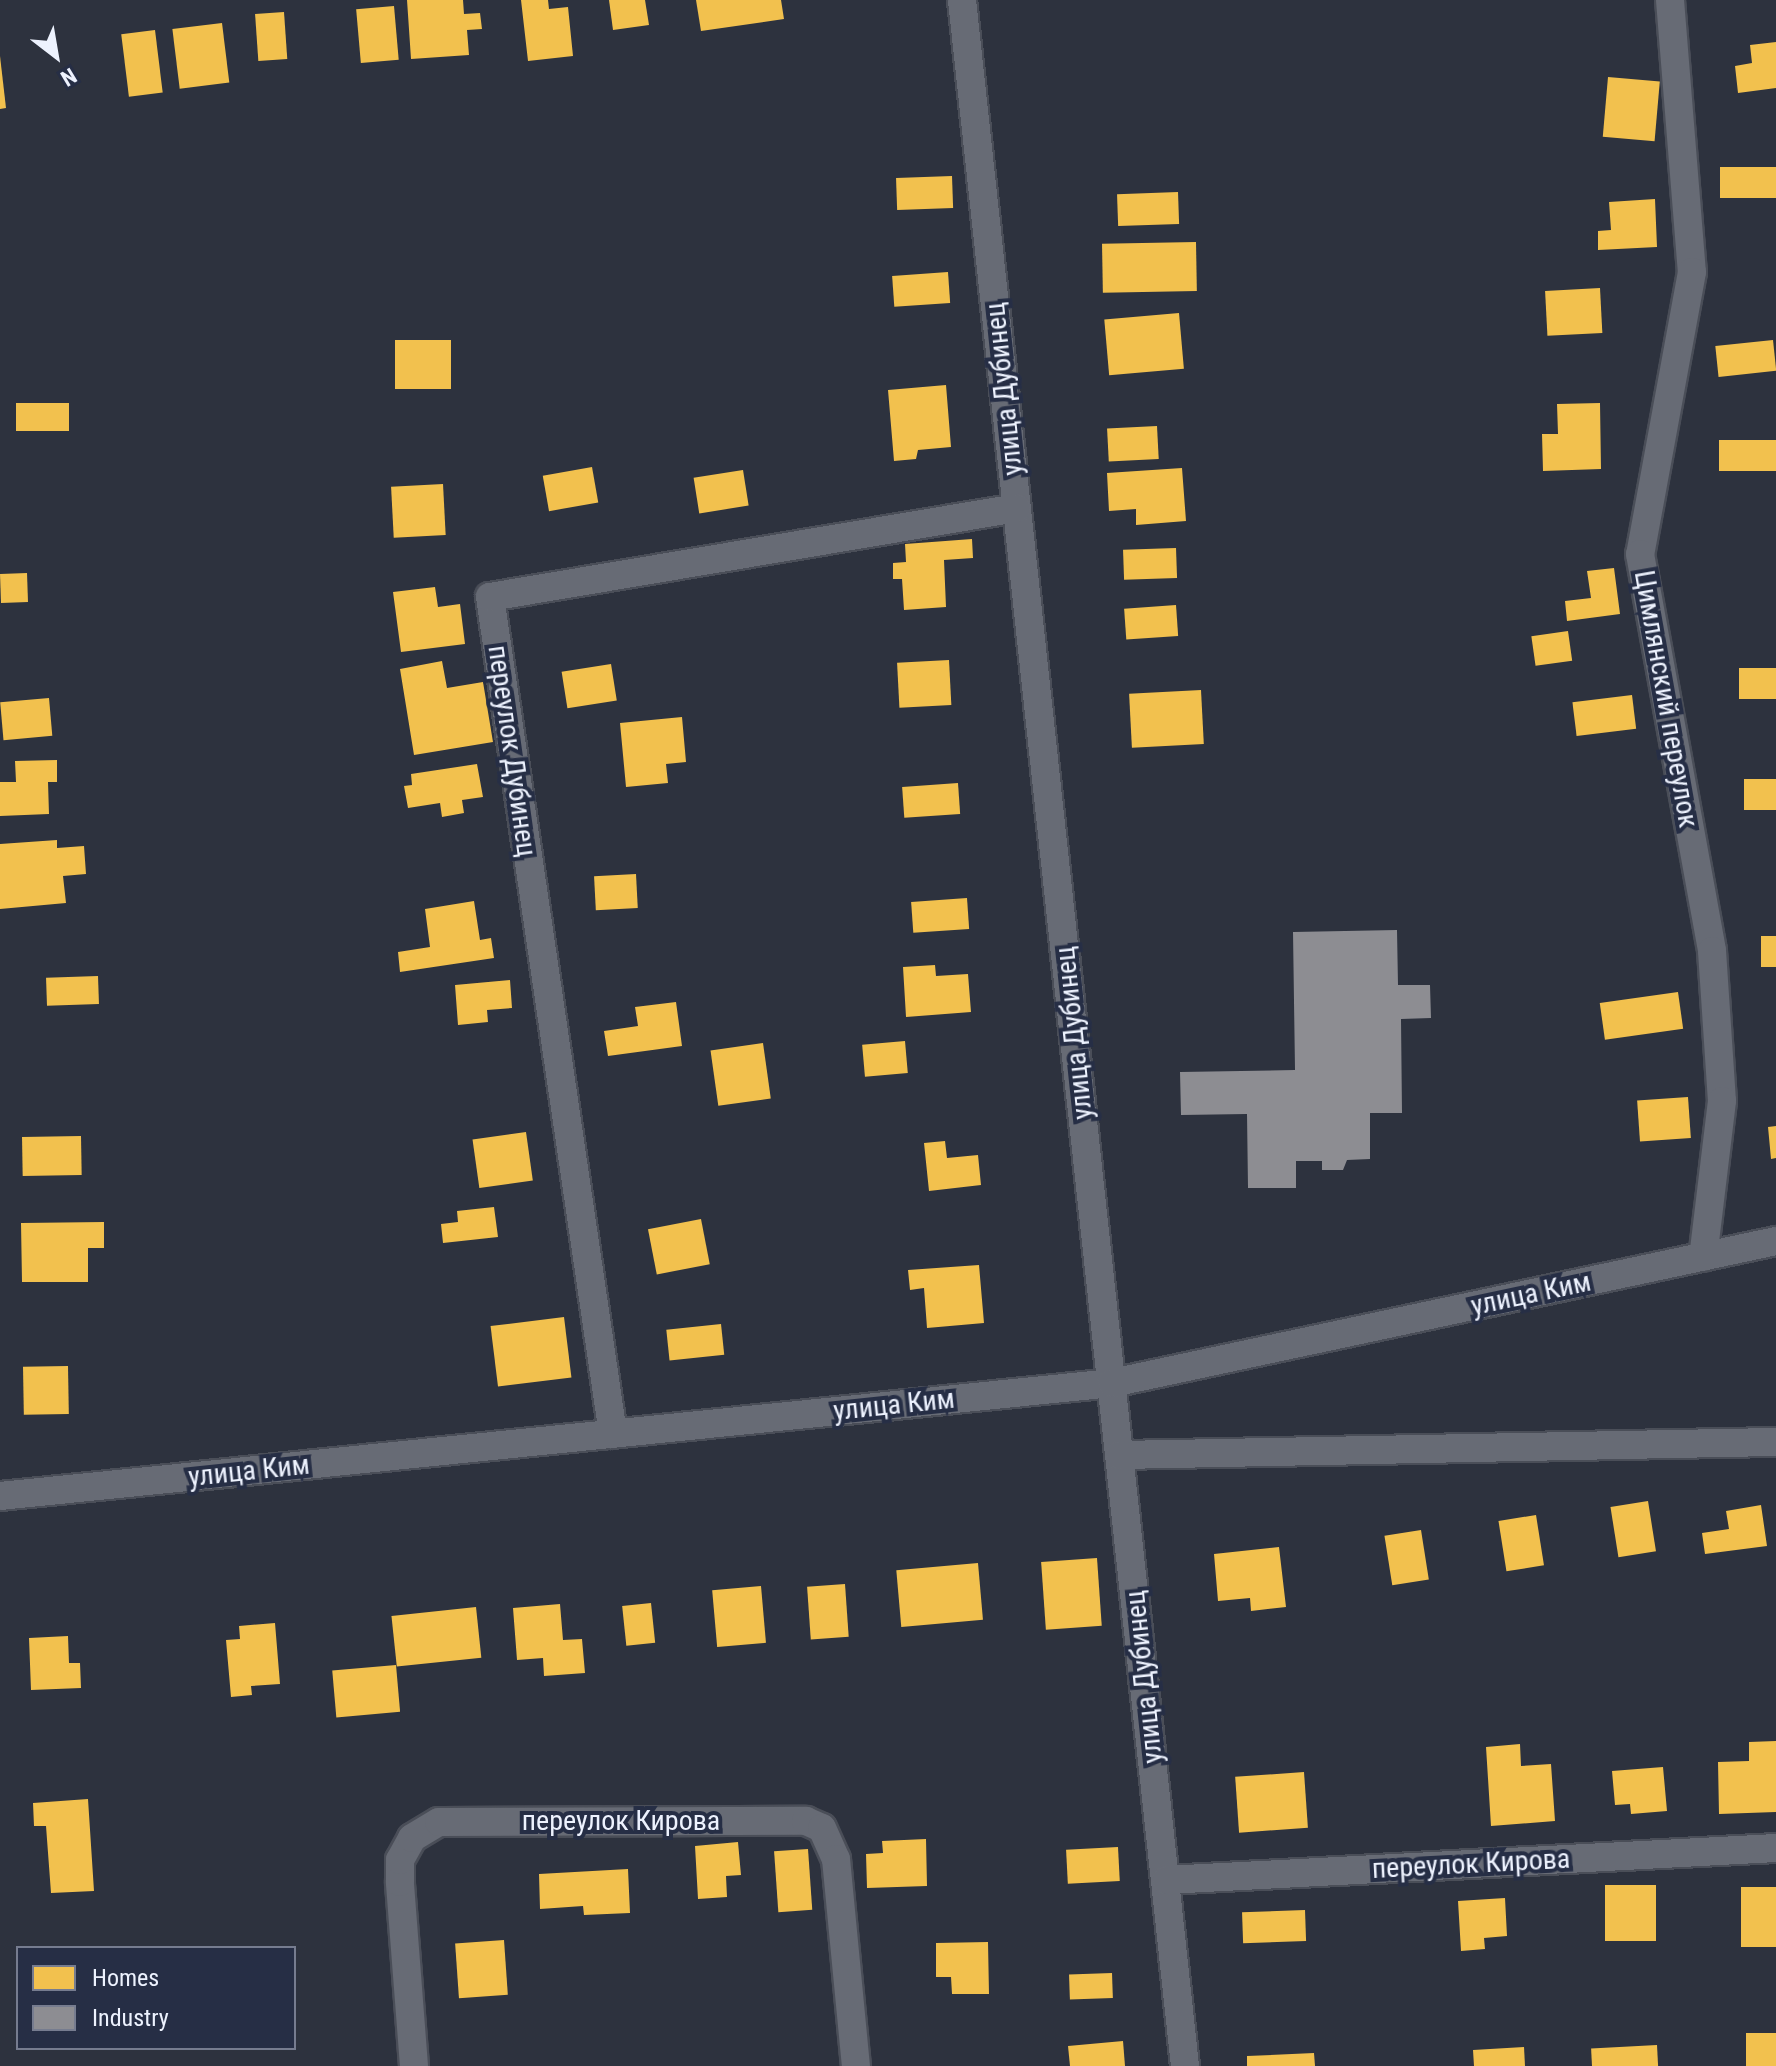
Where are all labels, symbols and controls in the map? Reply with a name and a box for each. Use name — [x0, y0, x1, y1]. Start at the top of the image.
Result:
north arrow — [16, 16, 96, 96]
text: N — [56, 63, 81, 91]
street label: улица Дубинец — [978, 301, 1030, 477]
street label: Цимлянский переулок — [1627, 568, 1705, 830]
street label: переулок Дубинец — [481, 643, 543, 859]
street label: улица Дубинец — [1048, 945, 1100, 1121]
street label: улица Ким — [1468, 1265, 1594, 1323]
street label: улица Ким — [832, 1382, 956, 1428]
street label: улица Ким — [187, 1448, 311, 1494]
street label: улица Дубинец — [1118, 1589, 1170, 1765]
street label: переулок Кирова — [522, 1804, 720, 1838]
street label: переулок Кирова — [1371, 1842, 1571, 1886]
legend — [16, 1946, 296, 2050]
text: Homes — [92, 1964, 159, 1992]
text: Industry — [92, 2004, 169, 2032]

